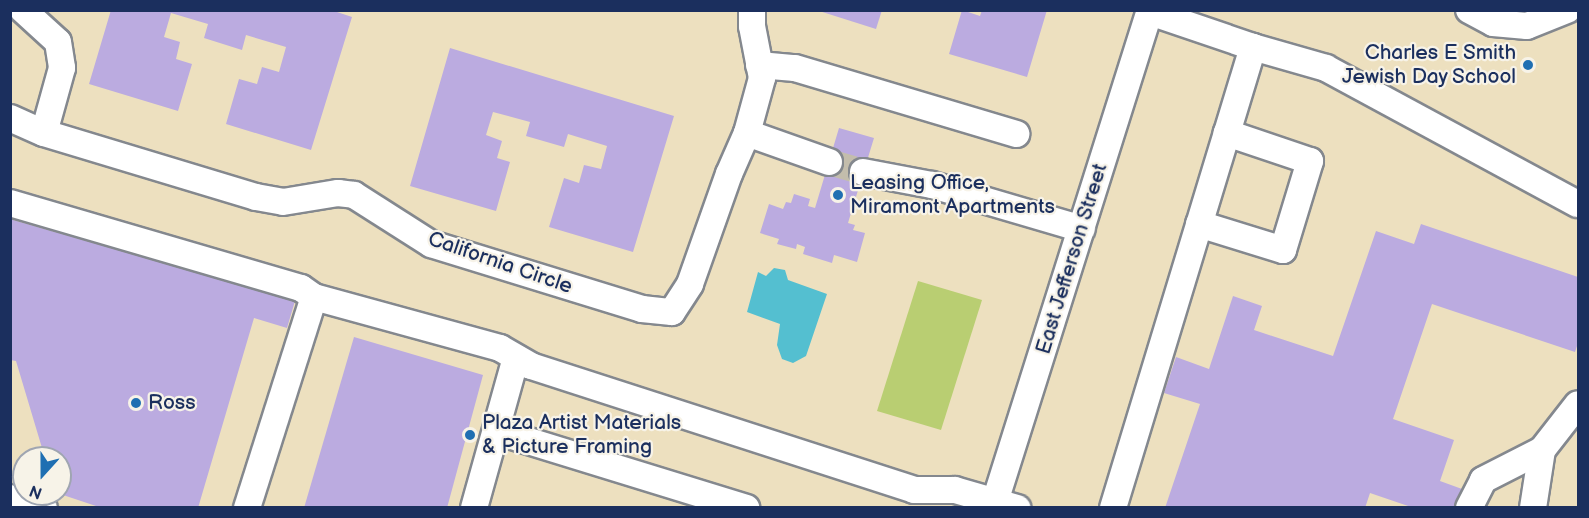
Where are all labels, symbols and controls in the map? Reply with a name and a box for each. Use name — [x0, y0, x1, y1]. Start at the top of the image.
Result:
place label: Charles E Smith Jewish Day School — [1340, 40, 1516, 90]
marker: Charles E Smith Jewish Day School — [1521, 58, 1535, 72]
street label: East Jefferson Street — [1031, 160, 1113, 358]
place label: Leasing Office, Miramont Apartments — [850, 170, 1055, 220]
marker: Leasing Office, Miramont Apartments — [831, 188, 845, 202]
street label: California Circle — [424, 226, 576, 300]
place label: Ross — [148, 390, 196, 416]
marker: Ross — [129, 396, 143, 410]
place label: Plaza Artist Materials & Picture Framing — [482, 410, 681, 460]
marker: Plaza Artist Materials & Picture Framing — [463, 428, 477, 442]
north arrow — [12, 446, 72, 506]
text: N — [27, 480, 45, 502]

